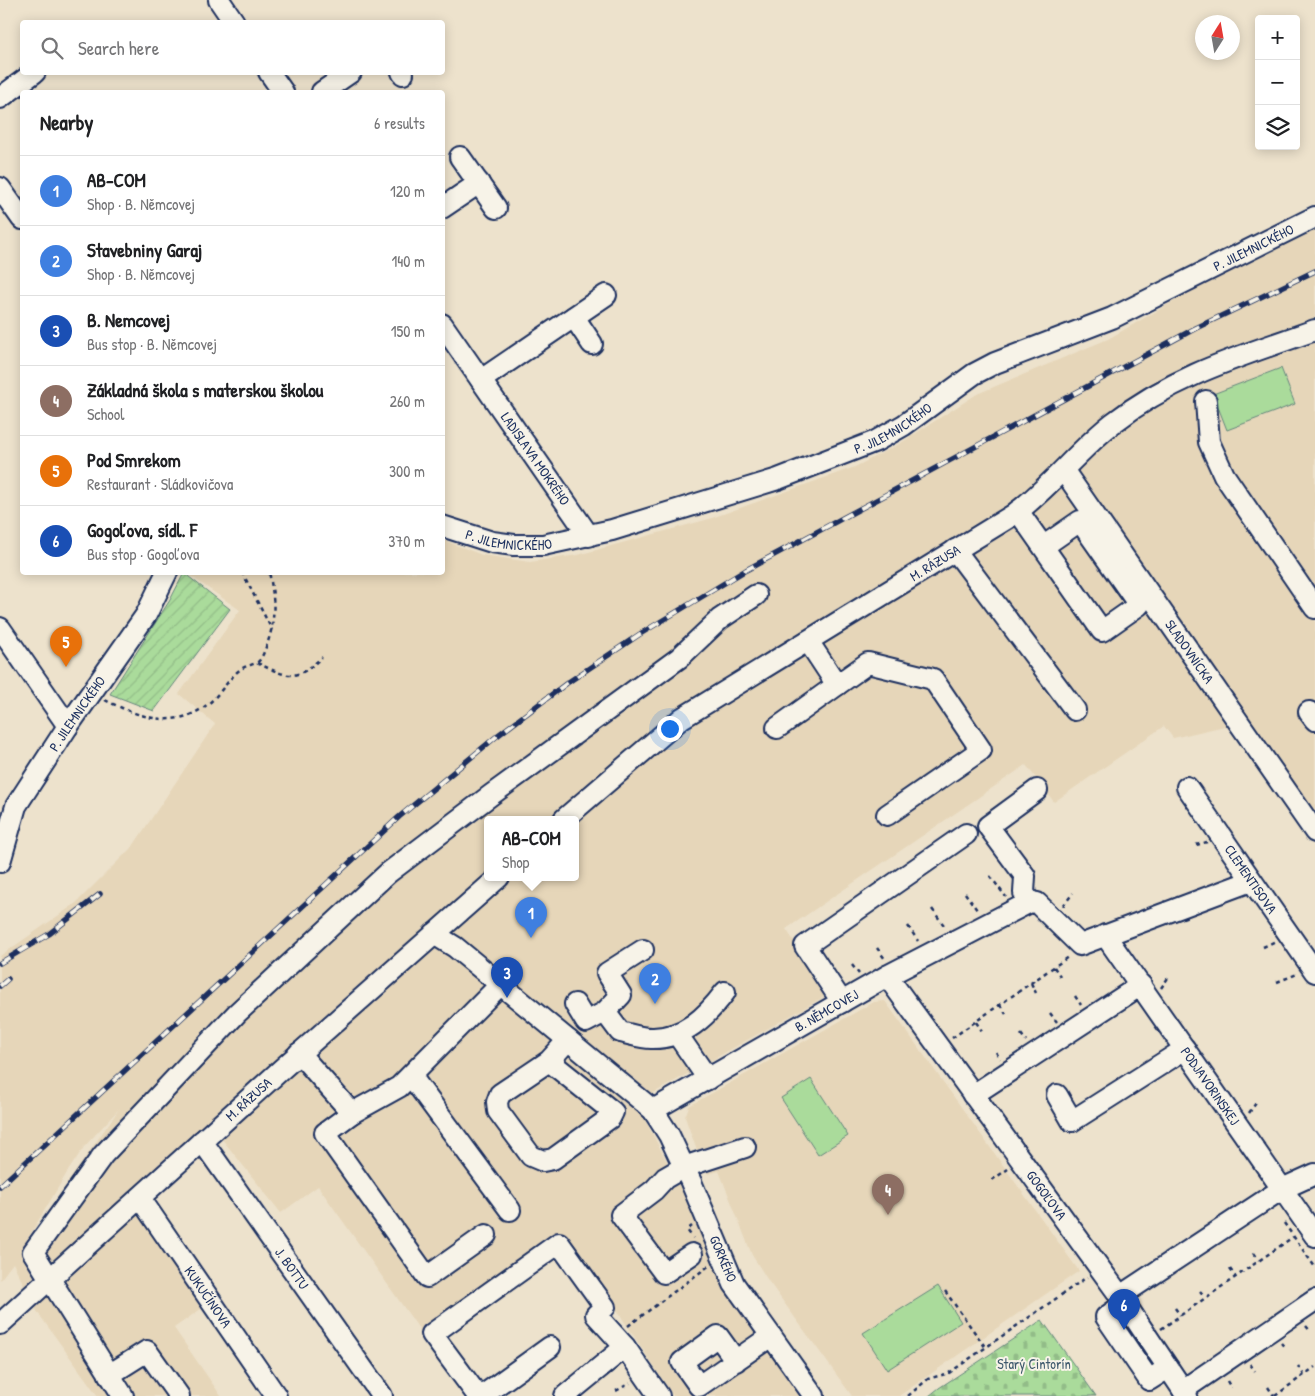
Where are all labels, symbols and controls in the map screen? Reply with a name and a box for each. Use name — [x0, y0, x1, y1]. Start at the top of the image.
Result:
north arrow — [1195, 15, 1240, 60]
map controls — [1255, 15, 1300, 150]
button: + — [1255, 15, 1300, 60]
search box — [20, 20, 445, 75]
icon: search — [38, 34, 66, 62]
text: Search here — [78, 35, 159, 61]
button: − — [1255, 60, 1300, 105]
button: layers — [1255, 105, 1300, 150]
text: Nearby — [40, 108, 93, 137]
text: 6 results — [374, 112, 425, 134]
text: AB-COM — [87, 167, 146, 193]
text: 1 — [53, 180, 59, 202]
text: 120 m — [390, 180, 425, 202]
text: Shop · B. Němcovej — [87, 193, 195, 215]
street label: P. JILEMNICKÉHO — [1210, 219, 1297, 275]
text: Stavebniny Garaj — [87, 237, 202, 263]
text: 2 — [52, 250, 60, 272]
text: 140 m — [391, 250, 425, 272]
text: Shop · B. Němcovej — [87, 263, 195, 285]
text: B. Nemcovej — [87, 307, 170, 333]
text: 3 — [52, 320, 60, 342]
text: 150 m — [391, 320, 425, 342]
text: Bus stop · B. Němcovej — [87, 333, 217, 355]
text: Základná škola s materskou školou — [87, 377, 323, 403]
text: 4 — [53, 390, 59, 412]
text: 260 m — [389, 390, 425, 412]
street label: P. JILEMNICKÉHO — [851, 398, 936, 458]
text: School — [87, 403, 124, 425]
street label: LADISLAVA MOKRÉHO — [497, 408, 575, 509]
text: Pod Smrekom — [87, 447, 181, 473]
text: 5 — [53, 460, 59, 482]
text: 300 m — [389, 460, 425, 482]
text: Restaurant · Sládkovičova — [87, 473, 233, 495]
text: Gogoľova, sídl. F — [87, 517, 197, 543]
street label: P. JILEMNICKÉHO — [463, 524, 554, 554]
text: 6 — [53, 530, 59, 552]
text: 370 m — [388, 530, 425, 552]
street label: M. RÁZUSA — [906, 540, 964, 585]
text: Bus stop · Gogoľova — [87, 543, 199, 565]
street label: SLADOVNÍCKA — [1161, 616, 1219, 687]
pin: 5 — [50, 626, 82, 667]
street label: P. JILEMNICKÉHO — [44, 672, 109, 755]
your location — [657, 716, 683, 742]
popup — [484, 816, 579, 881]
text: AB-COM — [502, 825, 561, 851]
street label: CLEMENTISOVA — [1221, 841, 1282, 917]
text: Shop — [502, 851, 529, 873]
pin: 1 — [515, 897, 547, 938]
pin: 3 — [491, 957, 523, 998]
pin: 2 — [639, 963, 671, 1004]
street label: B. NĚMCOVEJ — [791, 985, 861, 1036]
street label: PODJAVORINSKEJ — [1177, 1043, 1245, 1128]
street label: M. RÁZUSA — [221, 1073, 275, 1125]
street label: GOGOĽOVA — [1023, 1166, 1071, 1223]
pin: 4 — [872, 1174, 904, 1215]
street label: GORKÉHO — [706, 1232, 742, 1285]
street label: J. BOTTU — [271, 1243, 314, 1293]
street label: KUKUČÍNOVA — [180, 1262, 236, 1331]
pin: 6 — [1108, 1289, 1140, 1330]
park label: Starý Cintorín — [997, 1354, 1071, 1374]

